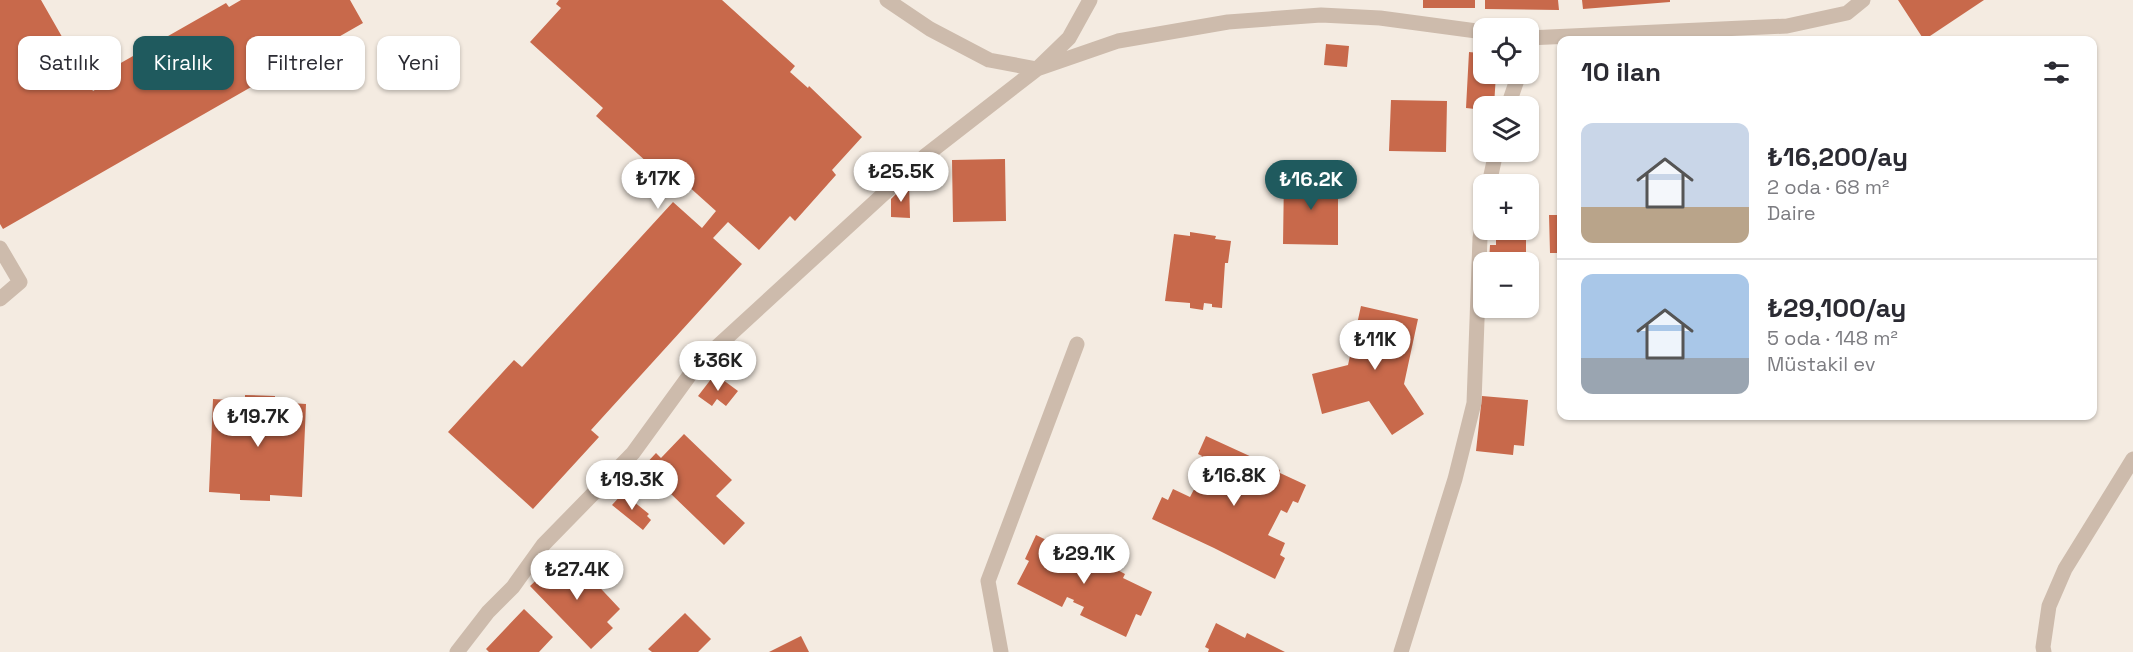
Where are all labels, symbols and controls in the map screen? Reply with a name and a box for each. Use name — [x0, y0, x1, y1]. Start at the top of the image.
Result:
map controls — [1473, 18, 1539, 318]
button: locate — [1473, 18, 1539, 84]
chip: Satılık — [18, 36, 121, 90]
chip: Kiralık — [133, 36, 234, 90]
chip: Filtreler — [246, 36, 365, 90]
chip: Yeni — [377, 36, 460, 90]
text: 10 ilan — [1581, 55, 1661, 89]
icon: filters — [2040, 56, 2073, 89]
button: layers — [1473, 96, 1539, 162]
text: ₺16,200/ay — [1767, 140, 1908, 174]
icon: home — [1629, 147, 1701, 219]
pin: ₺25.5K — [852, 152, 950, 203]
text: ₺25.5K — [868, 158, 934, 184]
pin: ₺17K — [622, 159, 694, 210]
pin: ₺16.2K — [1262, 160, 1360, 211]
text: ₺17K — [636, 165, 681, 191]
text: ₺16.2K — [1279, 166, 1343, 192]
button: + — [1473, 174, 1539, 240]
text: 2 oda · 68 m² — [1767, 174, 1889, 200]
text: Daire — [1767, 200, 1816, 226]
button: − — [1473, 252, 1539, 318]
text: ₺29,100/ay — [1767, 291, 1906, 325]
icon: home — [1629, 298, 1701, 370]
pin: ₺11K — [1339, 320, 1411, 371]
text: 5 oda · 148 m² — [1767, 325, 1898, 351]
text: ₺11K — [1354, 326, 1396, 352]
pin: ₺36K — [682, 341, 754, 392]
text: ₺36K — [693, 347, 743, 373]
text: Müstakil ev — [1767, 351, 1875, 377]
pin: ₺19.7K — [209, 397, 307, 448]
text: ₺19.7K — [227, 403, 289, 429]
pin: ₺16.8K — [1185, 456, 1283, 507]
pin: ₺19.3K — [583, 460, 681, 511]
text: ₺16.8K — [1202, 462, 1266, 488]
text: ₺19.3K — [600, 466, 664, 492]
pin: ₺29.1K — [1035, 534, 1133, 585]
text: ₺29.1K — [1053, 540, 1115, 566]
pin: ₺27.4K — [528, 550, 626, 601]
text: ₺27.4K — [545, 556, 609, 582]

